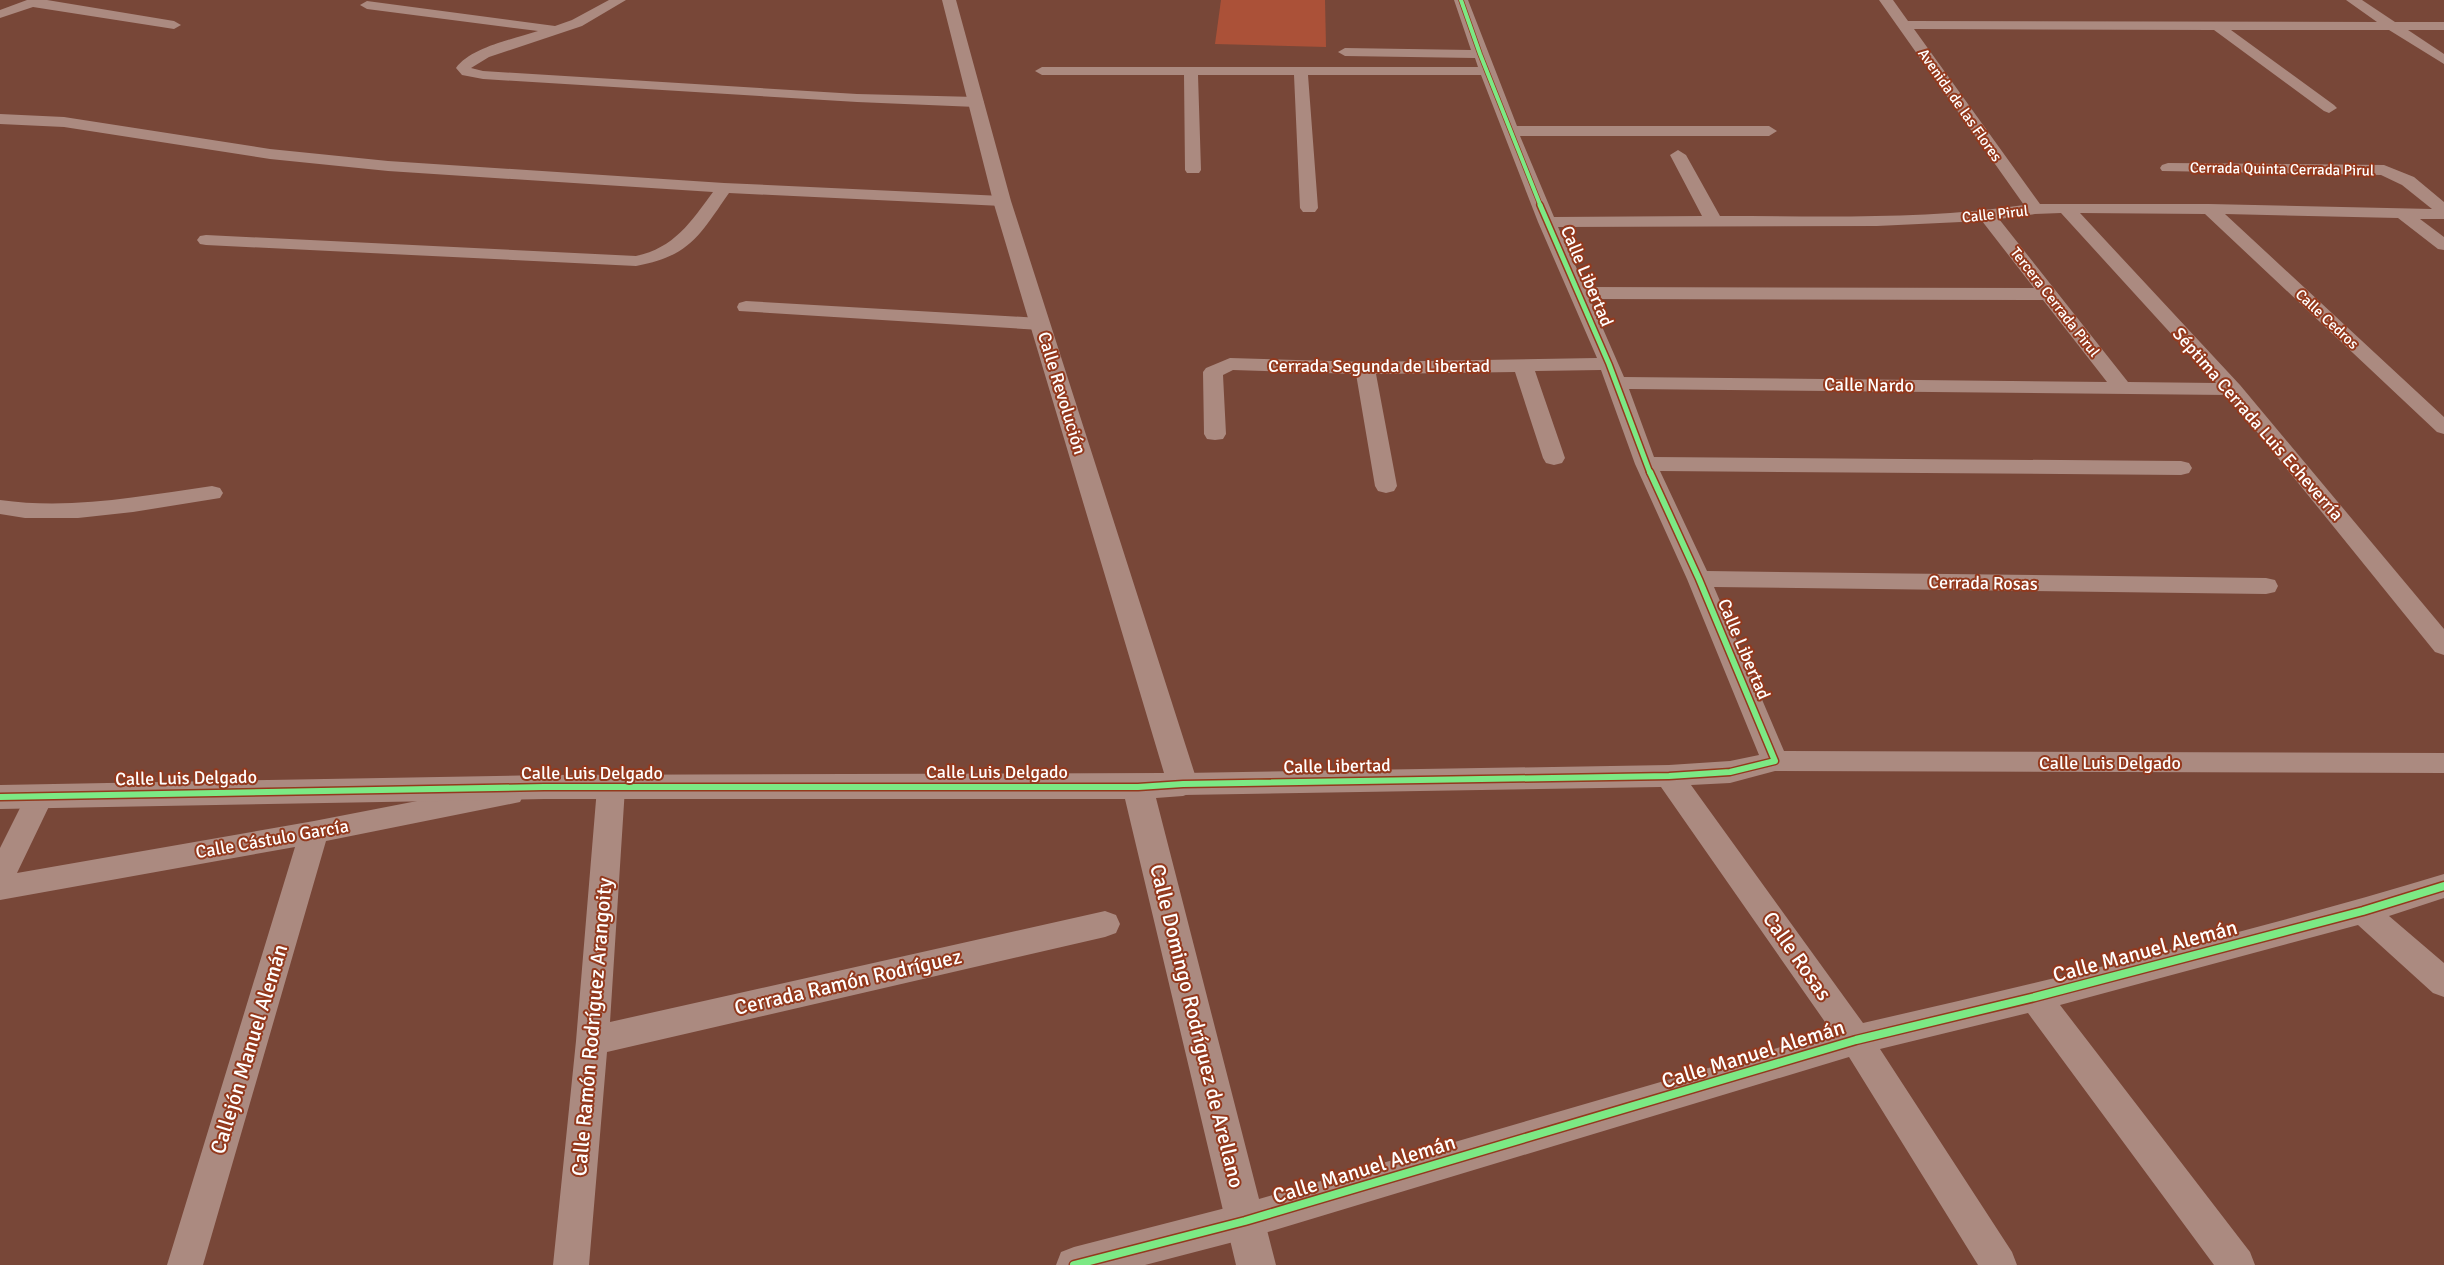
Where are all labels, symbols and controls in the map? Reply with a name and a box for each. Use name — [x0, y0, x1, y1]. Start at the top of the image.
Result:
street label: Avenida de las Flores — [1914, 45, 2006, 165]
street label: Cerrada Quinta Cerrada Pirul — [2190, 158, 2374, 180]
street label: Calle Pirul — [1961, 202, 2029, 226]
street label: Calle Libertad — [1556, 222, 1618, 330]
street label: Tercera Cerrada Pirul — [2007, 244, 2103, 360]
street label: Calle Cedros — [2292, 285, 2363, 353]
street label: Séptima Cerrada Luis Echeverría — [2168, 323, 2348, 525]
street label: Calle Revolución — [1033, 329, 1091, 457]
street label: Cerrada Segunda de Libertad — [1268, 355, 1490, 377]
street label: Calle Nardo — [1824, 373, 1914, 397]
street label: Cerrada Rosas — [1928, 571, 2038, 595]
street label: Calle Libertad — [1713, 595, 1775, 703]
street label: Calle Luis Delgado — [2039, 752, 2181, 774]
street label: Calle Libertad — [1283, 754, 1391, 778]
street label: Calle Luis Delgado — [926, 761, 1068, 783]
street label: Calle Luis Delgado — [521, 762, 663, 784]
street label: Calle Luis Delgado — [115, 766, 257, 790]
street label: Calle Cástulo García — [194, 815, 350, 863]
street label: Calle Domingo Rodríguez de Arellano — [1144, 862, 1250, 1190]
street label: Calle Ramón Rodríguez Arangoity — [566, 876, 618, 1177]
street label: Calle Rosas — [1757, 907, 1837, 1005]
street label: Calle Manuel Alemán — [2050, 914, 2240, 988]
street label: Callejón Manuel Alemán — [205, 941, 293, 1157]
street label: Cerrada Ramón Rodríguez — [732, 943, 964, 1021]
street label: Calle Manuel Alemán — [1658, 1014, 1848, 1094]
street label: Calle Manuel Alemán — [1269, 1129, 1459, 1209]

